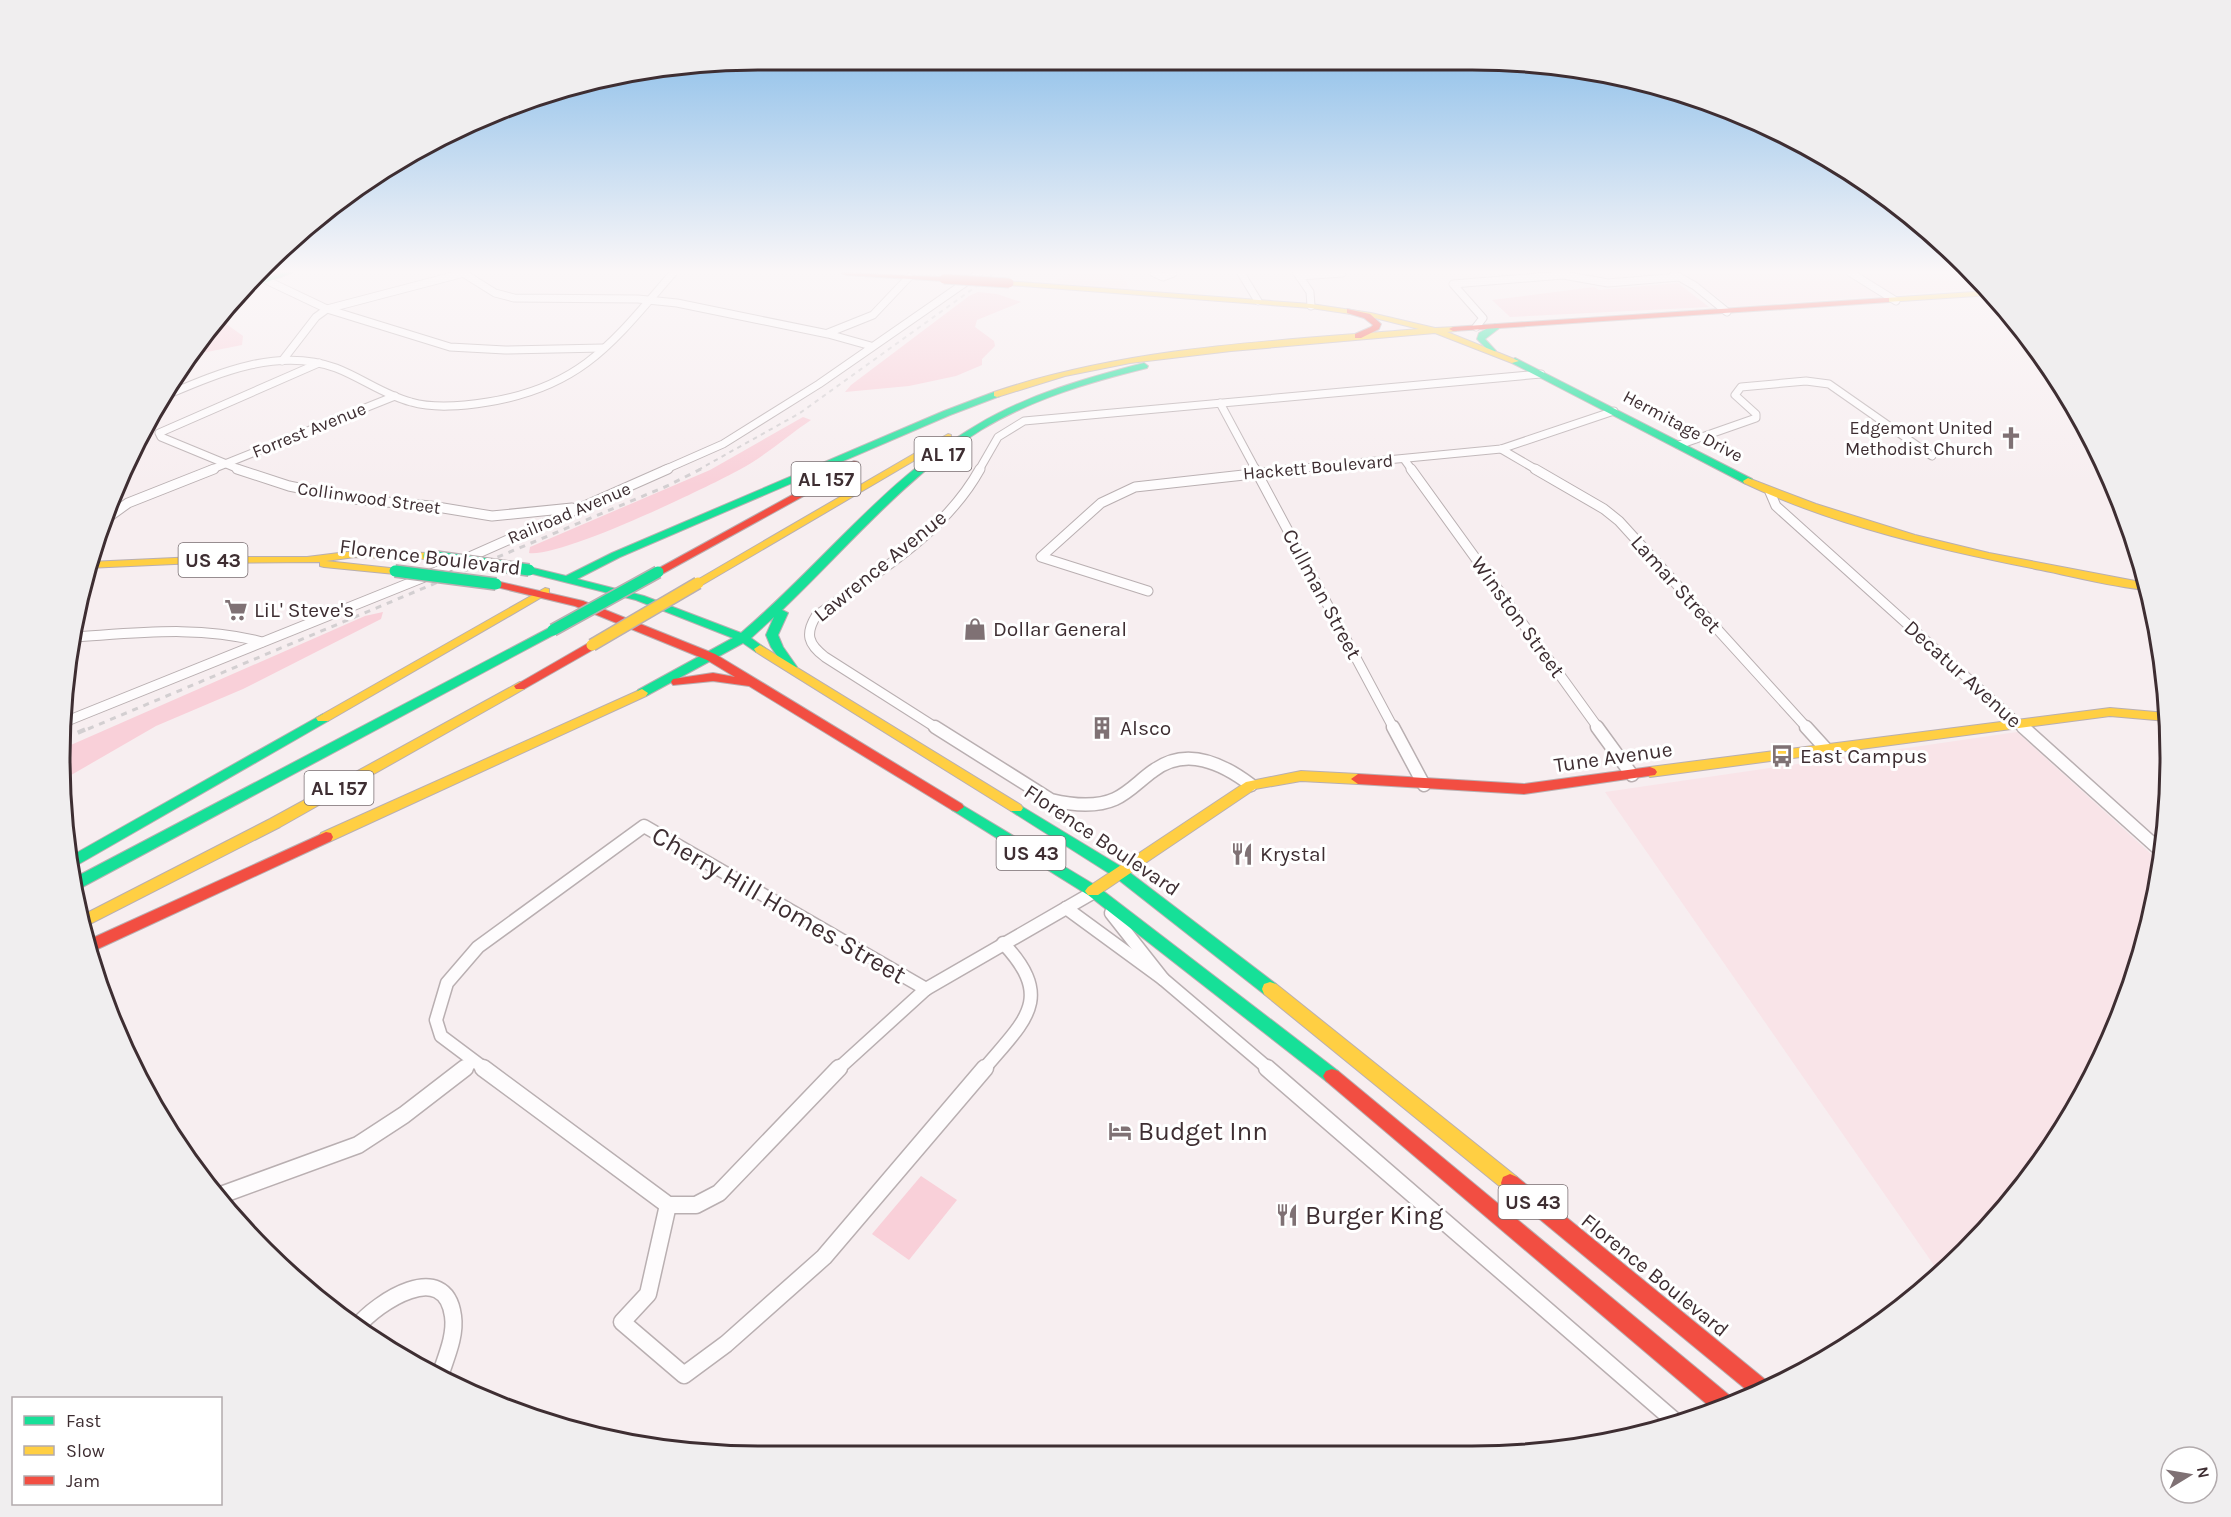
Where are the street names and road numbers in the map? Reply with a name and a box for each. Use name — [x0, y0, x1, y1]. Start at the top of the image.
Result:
street label: Hermitage Drive — [1619, 385, 1747, 467]
street label: Forrest Avenue — [249, 397, 369, 463]
road number: AL 17 — [914, 437, 972, 471]
street label: Hackett Boulevard — [1242, 449, 1394, 485]
road number: AL 157 — [792, 462, 860, 496]
street label: Collinwood Street — [296, 477, 442, 519]
street label: Railroad Avenue — [504, 477, 634, 549]
street label: Lawrence Avenue — [809, 505, 951, 627]
street label: Cullman Street — [1278, 525, 1366, 663]
street label: Lamar Street — [1626, 530, 1726, 638]
street label: Florence Boulevard — [338, 534, 522, 580]
road number: US 43 — [178, 543, 248, 577]
street label: Winston Street — [1466, 552, 1570, 682]
street label: Decatur Avenue — [1899, 615, 2027, 733]
street label: Tune Avenue — [1552, 737, 1674, 777]
road number: AL 157 — [304, 771, 374, 805]
street label: Florence Boulevard — [1020, 779, 1184, 901]
street label: Cherry Hill Homes Street — [646, 819, 912, 991]
road number: US 43 — [996, 836, 1066, 870]
road number: US 43 — [1498, 1185, 1568, 1219]
street label: Florence Boulevard — [1577, 1208, 1733, 1342]

